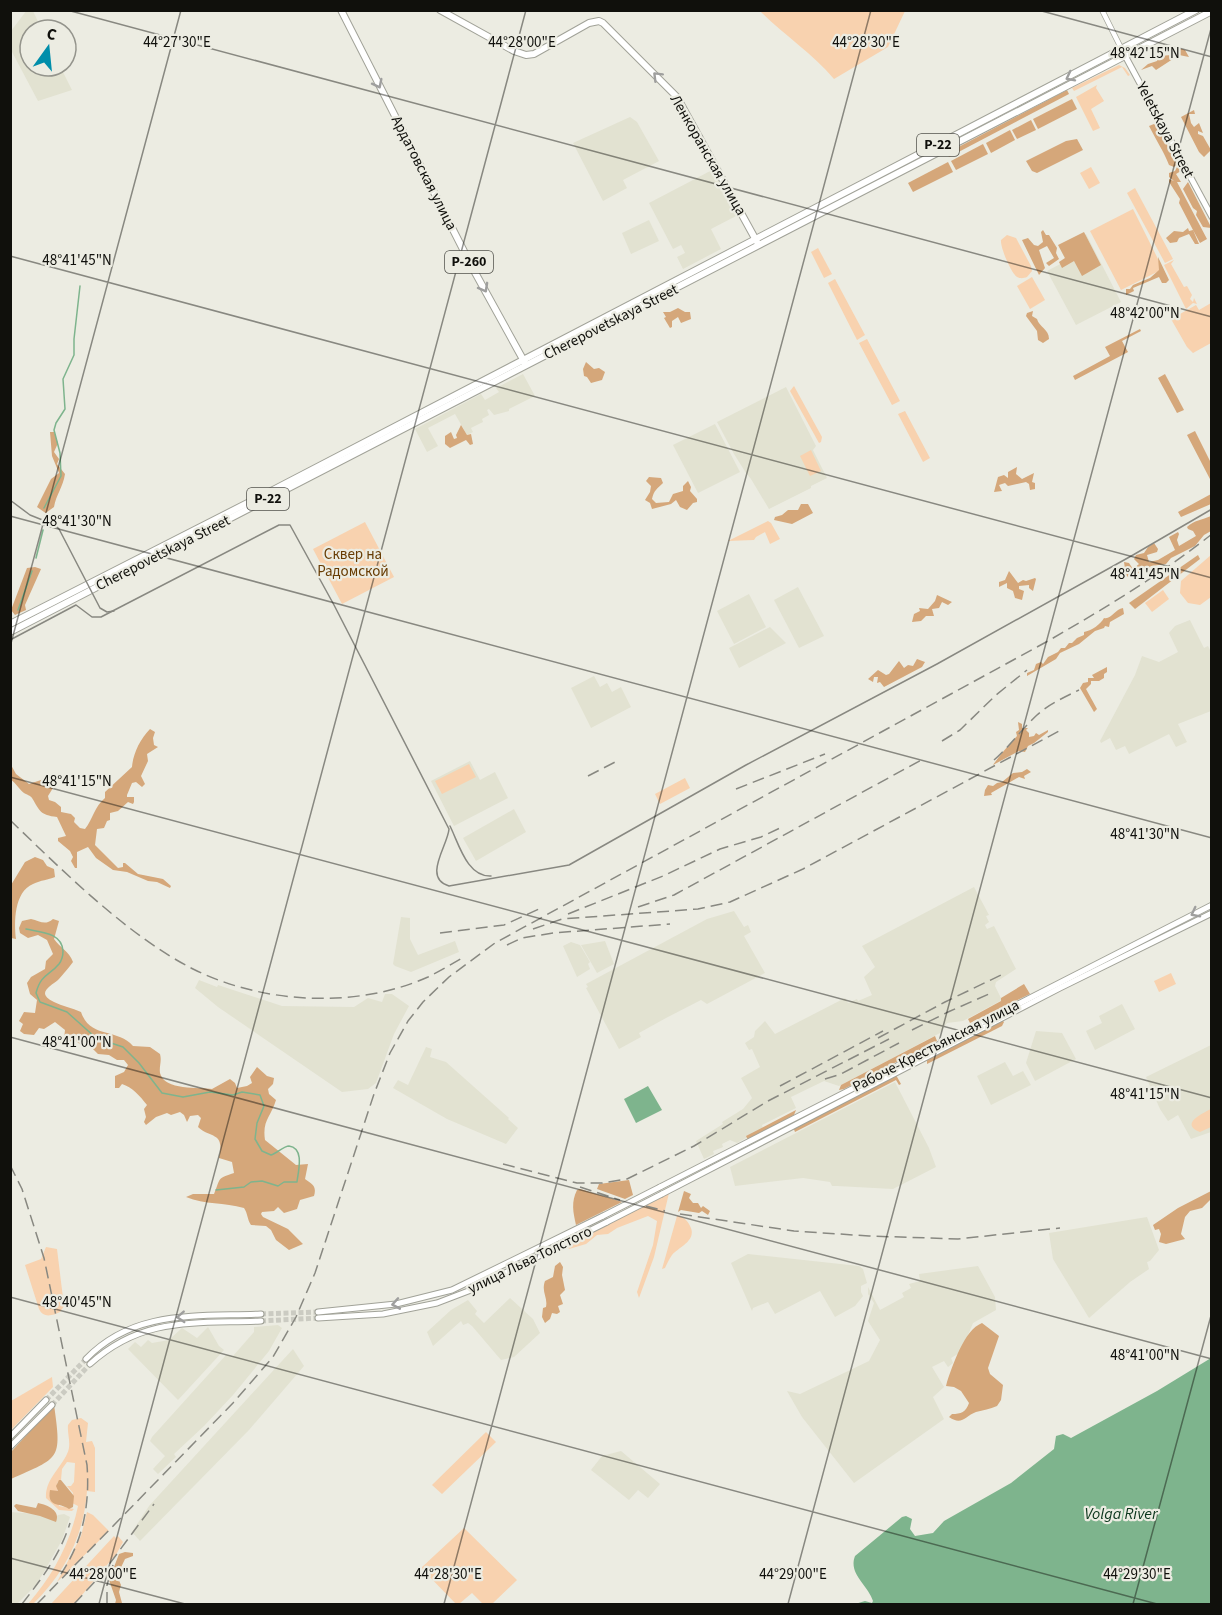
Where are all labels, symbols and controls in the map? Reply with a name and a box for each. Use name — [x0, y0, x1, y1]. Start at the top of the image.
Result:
north arrow — [18, 18, 78, 78]
text: С — [44, 23, 59, 46]
text: 44°27'30"E — [143, 32, 211, 53]
text: 44°28'00"E — [488, 32, 556, 53]
text: 44°28'30"E — [832, 32, 900, 53]
text: 48°42'15"N — [1110, 43, 1180, 64]
one-way arrow — [1065, 69, 1076, 81]
one-way arrow — [654, 72, 665, 83]
one-way arrow — [371, 77, 382, 88]
street label: Yeletskaya Street — [1130, 77, 1199, 182]
street label: Ленкоранская улица — [665, 91, 751, 219]
street label: Ардатовская улица — [386, 112, 462, 234]
road number: Р-22 — [917, 134, 959, 156]
text: 48°41'45"N — [42, 250, 112, 271]
road number: Р-260 — [445, 251, 493, 273]
street label: Cherepovetskaya Street — [540, 279, 682, 365]
one-way arrow — [477, 282, 488, 293]
text: 48°42'00"N — [1110, 303, 1180, 324]
road number: Р-22 — [247, 488, 289, 510]
street label: Cherepovetskaya Street — [92, 510, 234, 596]
text: 48°41'30"N — [42, 511, 112, 532]
park label: Сквер на Радомской — [317, 544, 389, 582]
text: 48°41'45"N — [1110, 564, 1180, 585]
text: 48°41'15"N — [42, 771, 112, 792]
text: 48°41'30"N — [1110, 824, 1180, 845]
one-way arrow — [1190, 906, 1201, 917]
street label: Рабоче-Крестьянская улица — [849, 995, 1023, 1097]
text: 48°41'00"N — [42, 1032, 112, 1053]
text: 48°41'15"N — [1110, 1084, 1180, 1105]
street label: улица Льва Толстого — [464, 1221, 596, 1299]
text: 48°40'45"N — [42, 1292, 112, 1313]
one-way arrow — [391, 1297, 401, 1310]
one-way arrow — [177, 1311, 186, 1324]
text: 48°41'00"N — [1110, 1345, 1180, 1366]
water label: Volga River — [1085, 1503, 1159, 1525]
text: 44°28'00"E — [69, 1564, 137, 1585]
text: 44°28'30"E — [414, 1564, 482, 1585]
text: 44°29'00"E — [759, 1564, 827, 1585]
text: 44°29'30"E — [1103, 1564, 1171, 1585]

